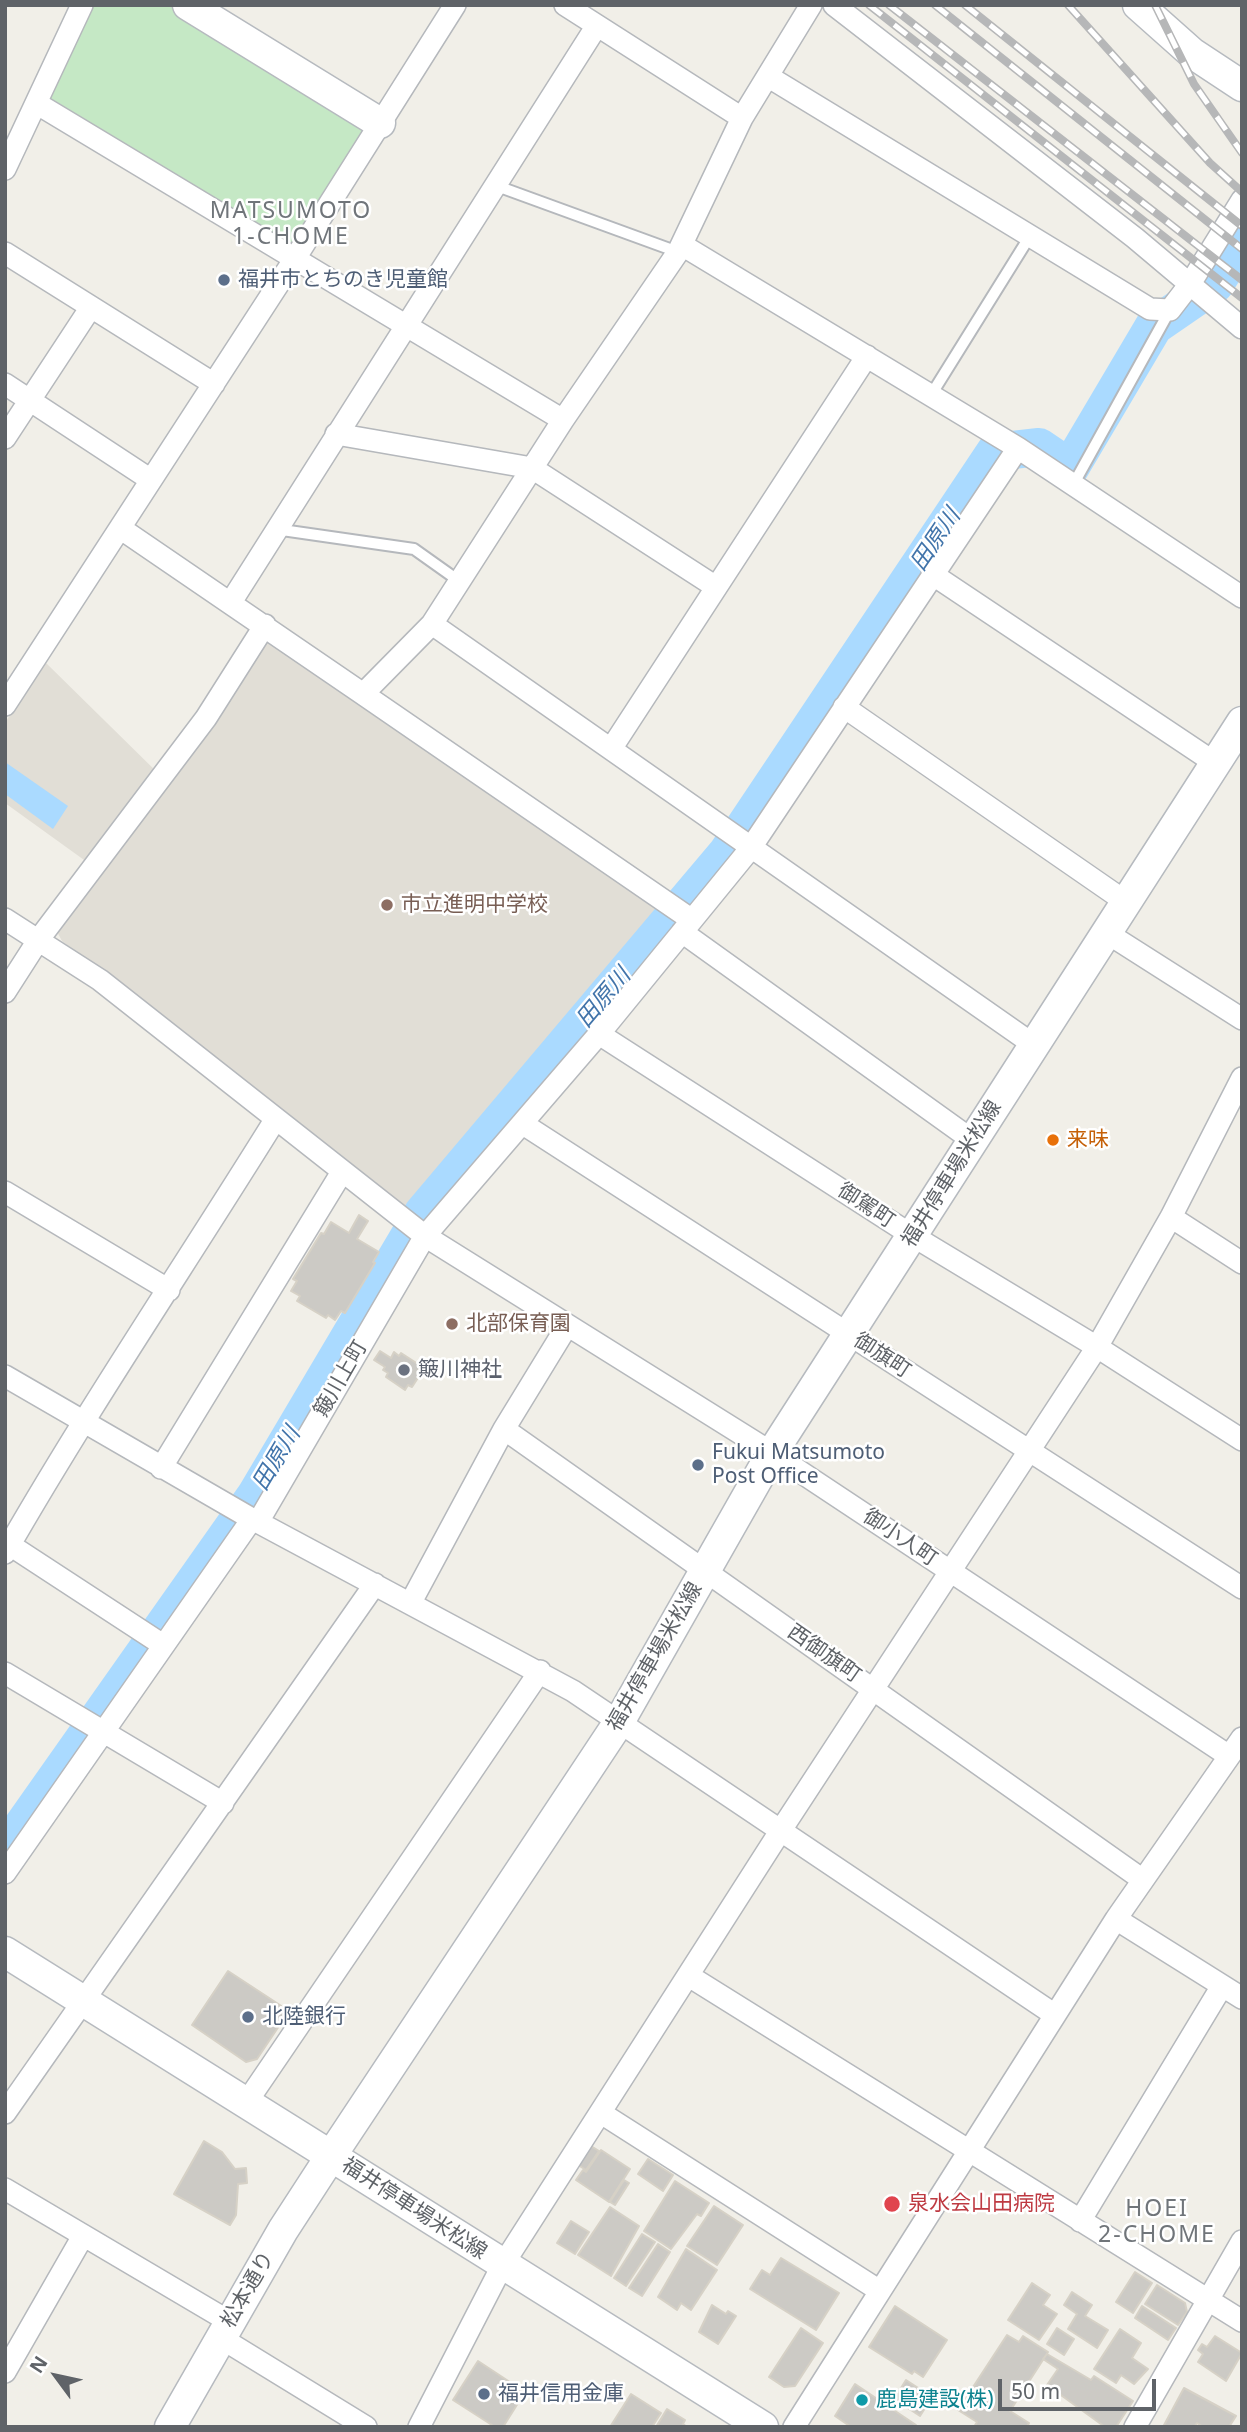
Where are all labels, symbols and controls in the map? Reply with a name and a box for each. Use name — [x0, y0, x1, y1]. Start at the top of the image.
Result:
district label: MATSUMOTO 1-CHOME — [211, 197, 371, 251]
place label: 福井市とちのき児童館 — [238, 267, 448, 293]
marker: 福井市とちのき児童館 — [216, 272, 232, 288]
water label: 田原川 — [905, 504, 967, 576]
place label: 市立進明中学校 — [401, 892, 548, 918]
marker: 市立進明中学校 — [379, 897, 395, 913]
water label: 田原川 — [571, 963, 637, 1033]
street label: 福井停車場米松線 — [897, 1096, 1007, 1252]
place label: 来味 — [1067, 1127, 1109, 1153]
marker: 来味 — [1045, 1132, 1061, 1148]
street label: 御駕町 — [833, 1178, 899, 1234]
place label: 北部保育園 — [466, 1311, 571, 1337]
marker: 北部保育園 — [444, 1316, 460, 1332]
street label: 御旗町 — [849, 1328, 915, 1384]
street label: 簸川上町 — [309, 1336, 373, 1422]
place label: 簸川神社 — [418, 1357, 502, 1383]
marker: 簸川神社 — [396, 1362, 412, 1378]
water label: 田原川 — [247, 1422, 307, 1496]
place label: Fukui Matsumoto Post Office — [712, 1440, 885, 1490]
marker: Fukui Matsumoto Post Office — [690, 1457, 706, 1473]
street label: 御小人町 — [858, 1504, 942, 1572]
street label: 福井停車場米松線 — [602, 1578, 708, 1736]
street label: 西御旗町 — [782, 1620, 866, 1688]
place label: 北陸銀行 — [262, 2004, 346, 2030]
marker: 北陸銀行 — [240, 2009, 256, 2025]
street label: 福井停車場米松線 — [337, 2153, 491, 2265]
place label: 泉水会山田病院 — [908, 2191, 1055, 2217]
marker: 泉水会山田病院 — [882, 2194, 902, 2214]
district label: HOEI 2-CHOME — [1099, 2195, 1215, 2249]
street label: 松本通り — [216, 2247, 280, 2333]
north arrow — [21, 2341, 91, 2411]
text: N — [23, 2351, 53, 2378]
scale bar — [1002, 2366, 1160, 2410]
text: 50 m — [1011, 2377, 1060, 2405]
place label: 福井信用金庫 — [498, 2381, 624, 2407]
marker: 福井信用金庫 — [476, 2386, 492, 2402]
place label: 鹿島建設(株) — [876, 2387, 994, 2413]
marker: 鹿島建設(株) — [854, 2392, 870, 2408]

